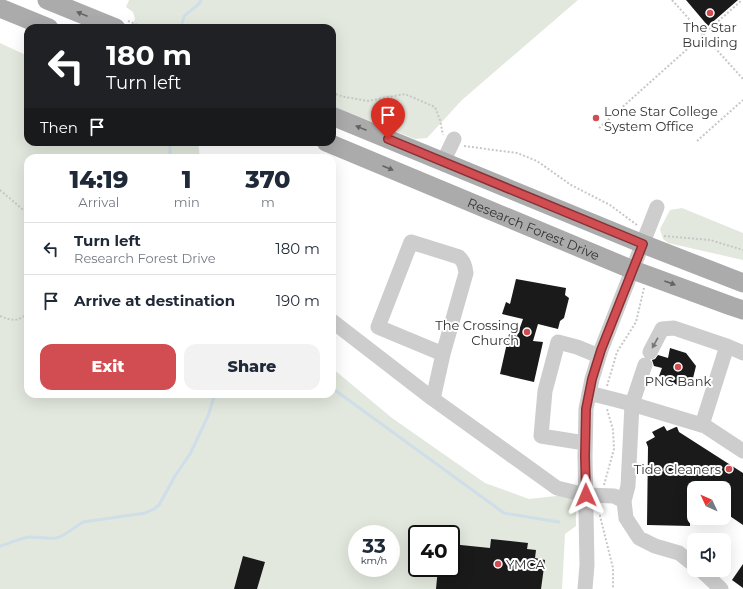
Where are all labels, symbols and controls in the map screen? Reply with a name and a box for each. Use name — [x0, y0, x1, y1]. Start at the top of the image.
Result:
marker: The Star Building — [705, 8, 715, 18]
one-way arrow — [76, 11, 87, 17]
place label: The Star Building — [682, 19, 738, 50]
text: 180 m — [106, 38, 192, 72]
icon: left — [40, 40, 92, 92]
text: Turn left — [106, 72, 181, 94]
pin — [371, 98, 405, 139]
place label: Lone Star College System Office — [604, 103, 718, 134]
icon: arrive — [377, 104, 399, 126]
marker: Lone Star College System Office — [591, 113, 601, 123]
icon: arrive — [86, 116, 108, 138]
text: Then — [40, 118, 78, 137]
one-way arrow — [354, 125, 366, 131]
text: 14:19 — [69, 165, 128, 194]
text: 1 — [182, 165, 192, 194]
text: 370 — [245, 165, 291, 194]
one-way arrow — [382, 165, 394, 171]
text: Arrival — [78, 194, 119, 210]
text: min — [174, 194, 200, 210]
text: m — [261, 194, 275, 210]
street label: Research Forest Drive — [465, 194, 602, 263]
text: Turn left — [74, 231, 141, 250]
icon: left — [40, 238, 62, 260]
text: 180 m — [275, 239, 320, 258]
text: Research Forest Drive — [74, 250, 216, 266]
one-way arrow — [664, 281, 676, 287]
icon: arrive — [40, 290, 62, 312]
text: Arrive at destination — [74, 291, 235, 310]
text: 190 m — [276, 291, 320, 310]
place label: The Crossing Church — [435, 317, 519, 348]
marker: The Crossing Church — [522, 327, 532, 337]
one-way arrow — [651, 337, 658, 349]
button: Exit — [40, 344, 176, 390]
button: Share — [184, 344, 320, 390]
marker: PNC Bank — [673, 362, 683, 372]
place label: PNC Bank — [645, 373, 711, 389]
place label: Tide Cleaners — [634, 461, 721, 477]
marker: Tide Cleaners — [724, 464, 734, 474]
position arrow — [565, 474, 607, 516]
north arrow — [687, 481, 731, 525]
map controls — [687, 481, 731, 577]
speed limit sign: 40 — [408, 525, 460, 577]
button: sound — [687, 533, 731, 577]
text: 33 — [362, 534, 386, 558]
text: km/h — [361, 554, 387, 567]
place label: YMCA — [506, 556, 545, 572]
marker: YMCA — [493, 559, 503, 569]

